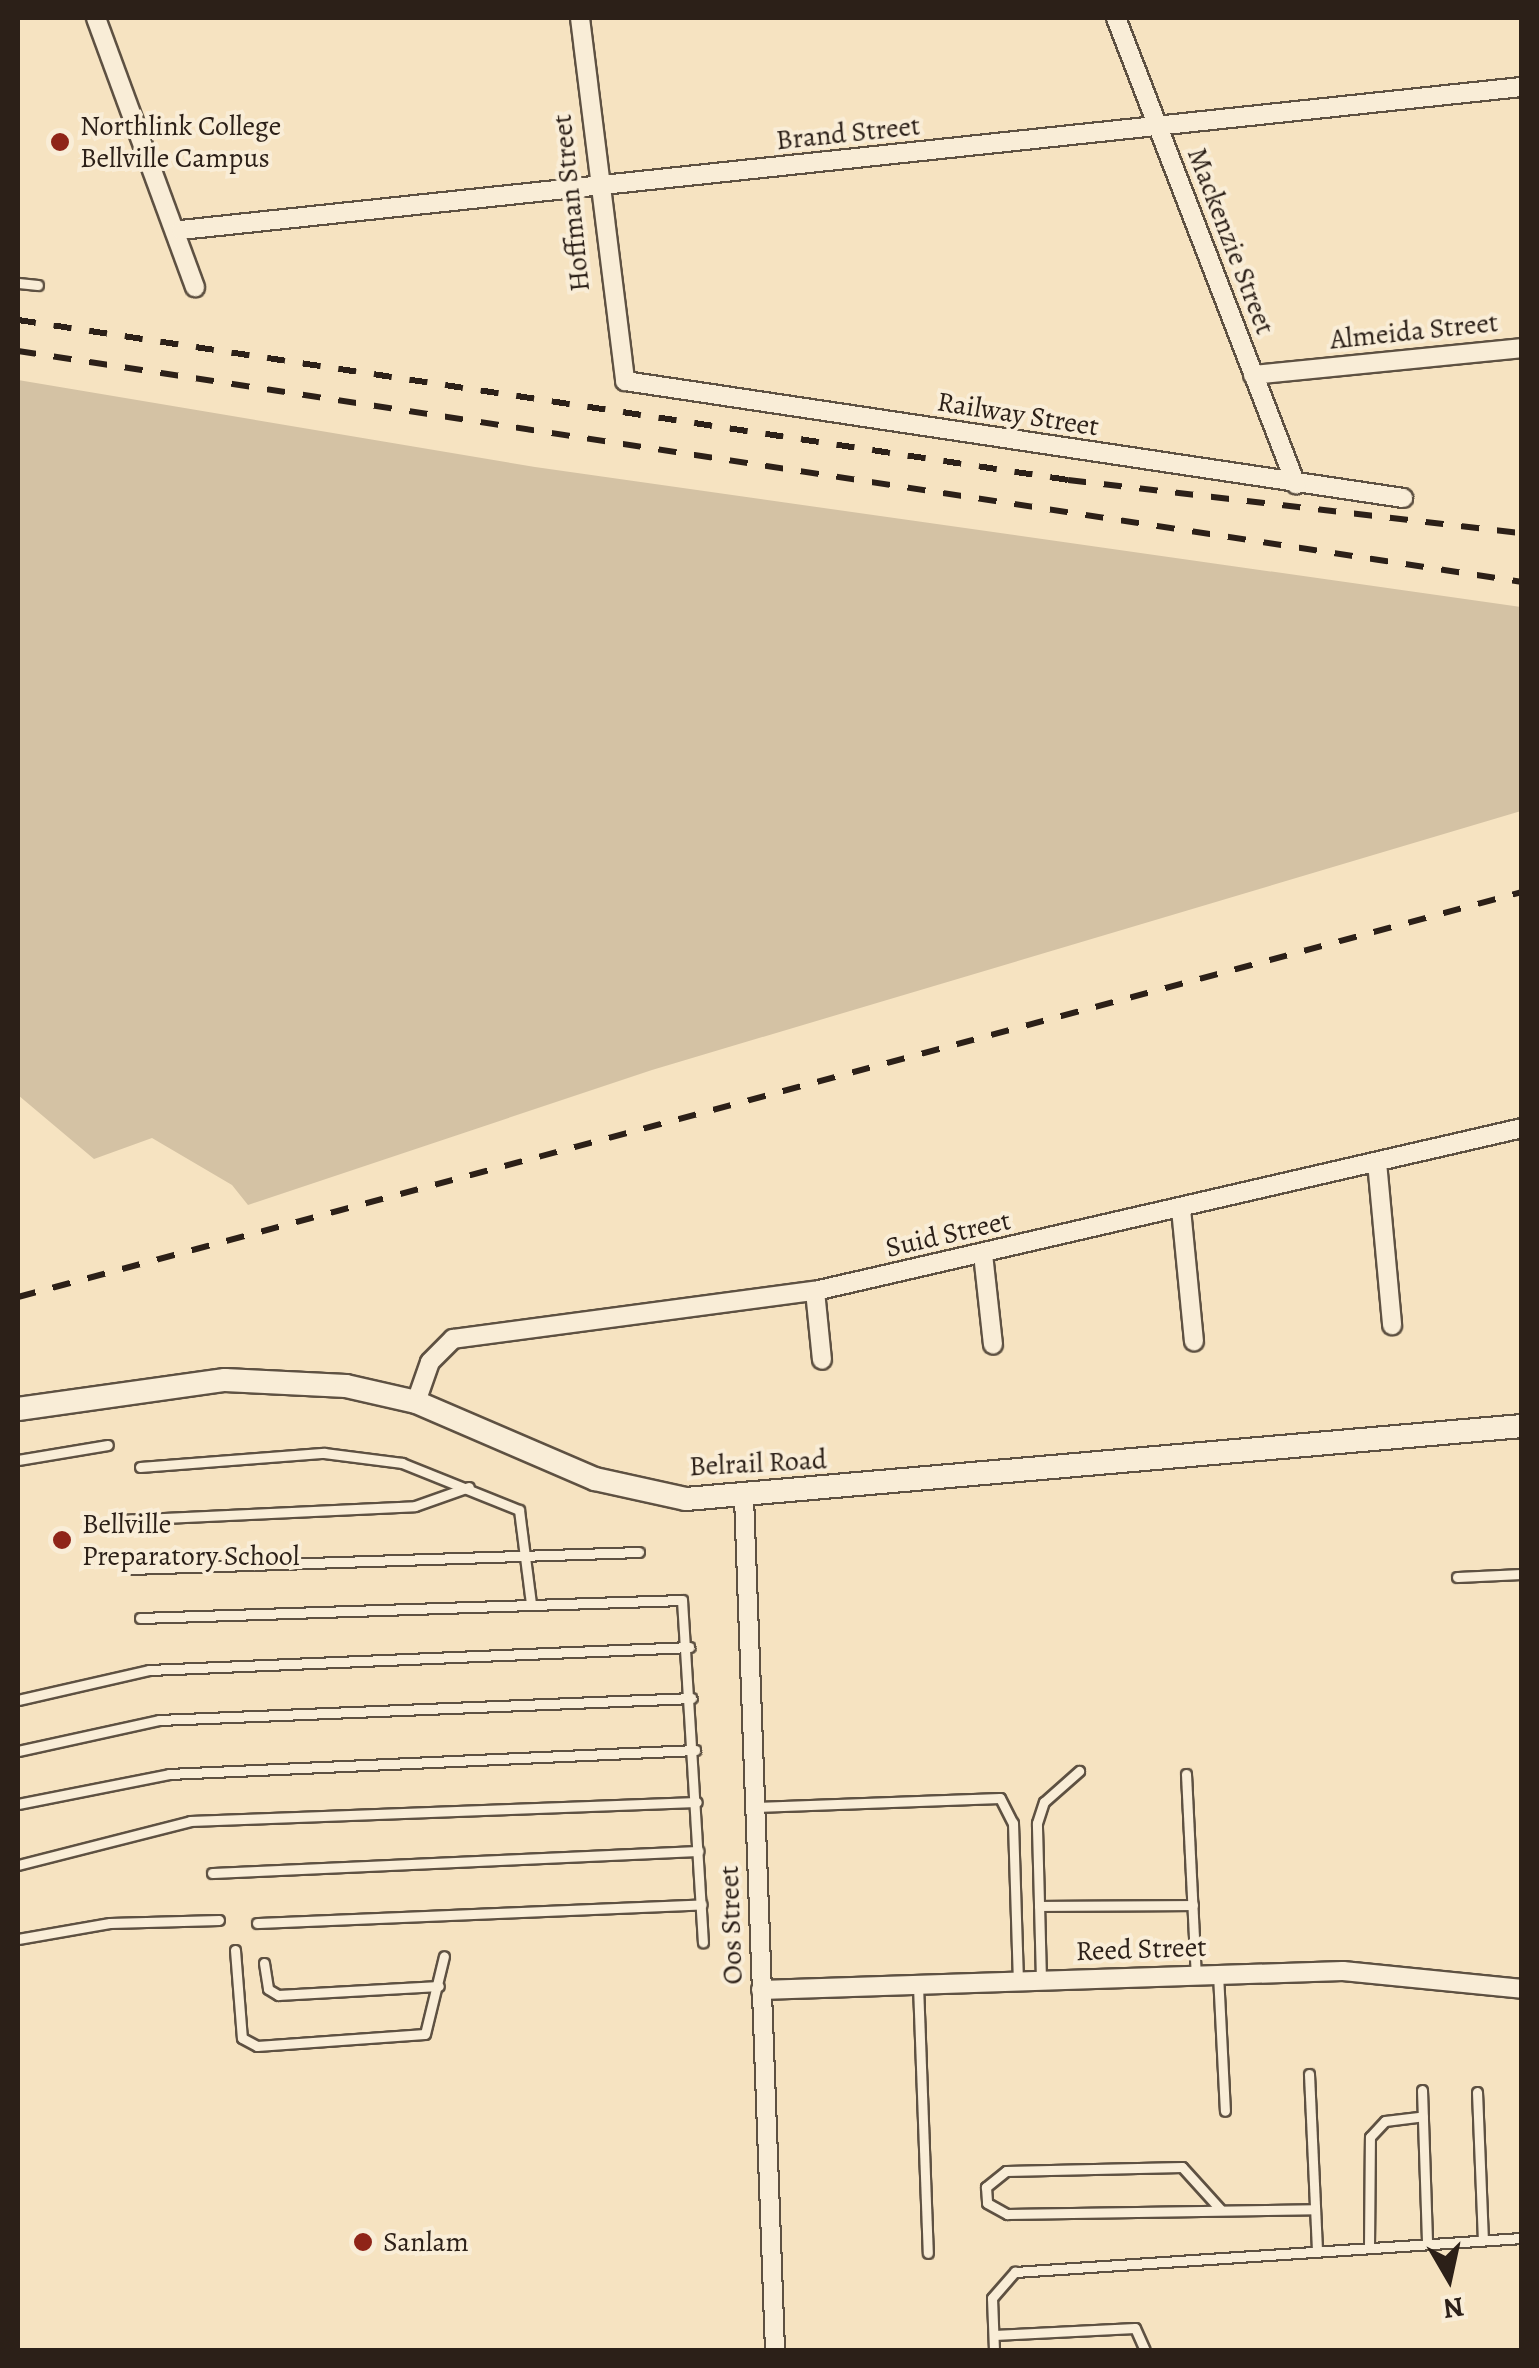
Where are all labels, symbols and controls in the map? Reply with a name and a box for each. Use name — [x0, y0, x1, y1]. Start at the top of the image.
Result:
place label: Northlink College Bellville Campus — [80, 109, 281, 175]
street label: Brand Street — [774, 109, 922, 157]
street label: Hoffman Street — [545, 113, 597, 293]
marker: Northlink College Bellville Campus — [49, 131, 71, 153]
street label: Mackenzie Street — [1180, 143, 1282, 339]
street label: Almeida Street — [1328, 305, 1500, 357]
street label: Railway Street — [935, 385, 1101, 443]
street label: Suid Street — [882, 1203, 1014, 1265]
street label: Belrail Road — [688, 1443, 828, 1483]
place label: Bellville Preparatory School — [82, 1507, 300, 1573]
marker: Bellville Preparatory School — [51, 1529, 73, 1551]
street label: Oos Street — [712, 1865, 750, 1985]
street label: Reed Street — [1075, 1930, 1207, 1968]
place label: Sanlam — [383, 2225, 469, 2259]
north arrow — [1399, 2228, 1499, 2328]
marker: Sanlam — [352, 2231, 374, 2253]
text: N — [1441, 2287, 1467, 2328]

